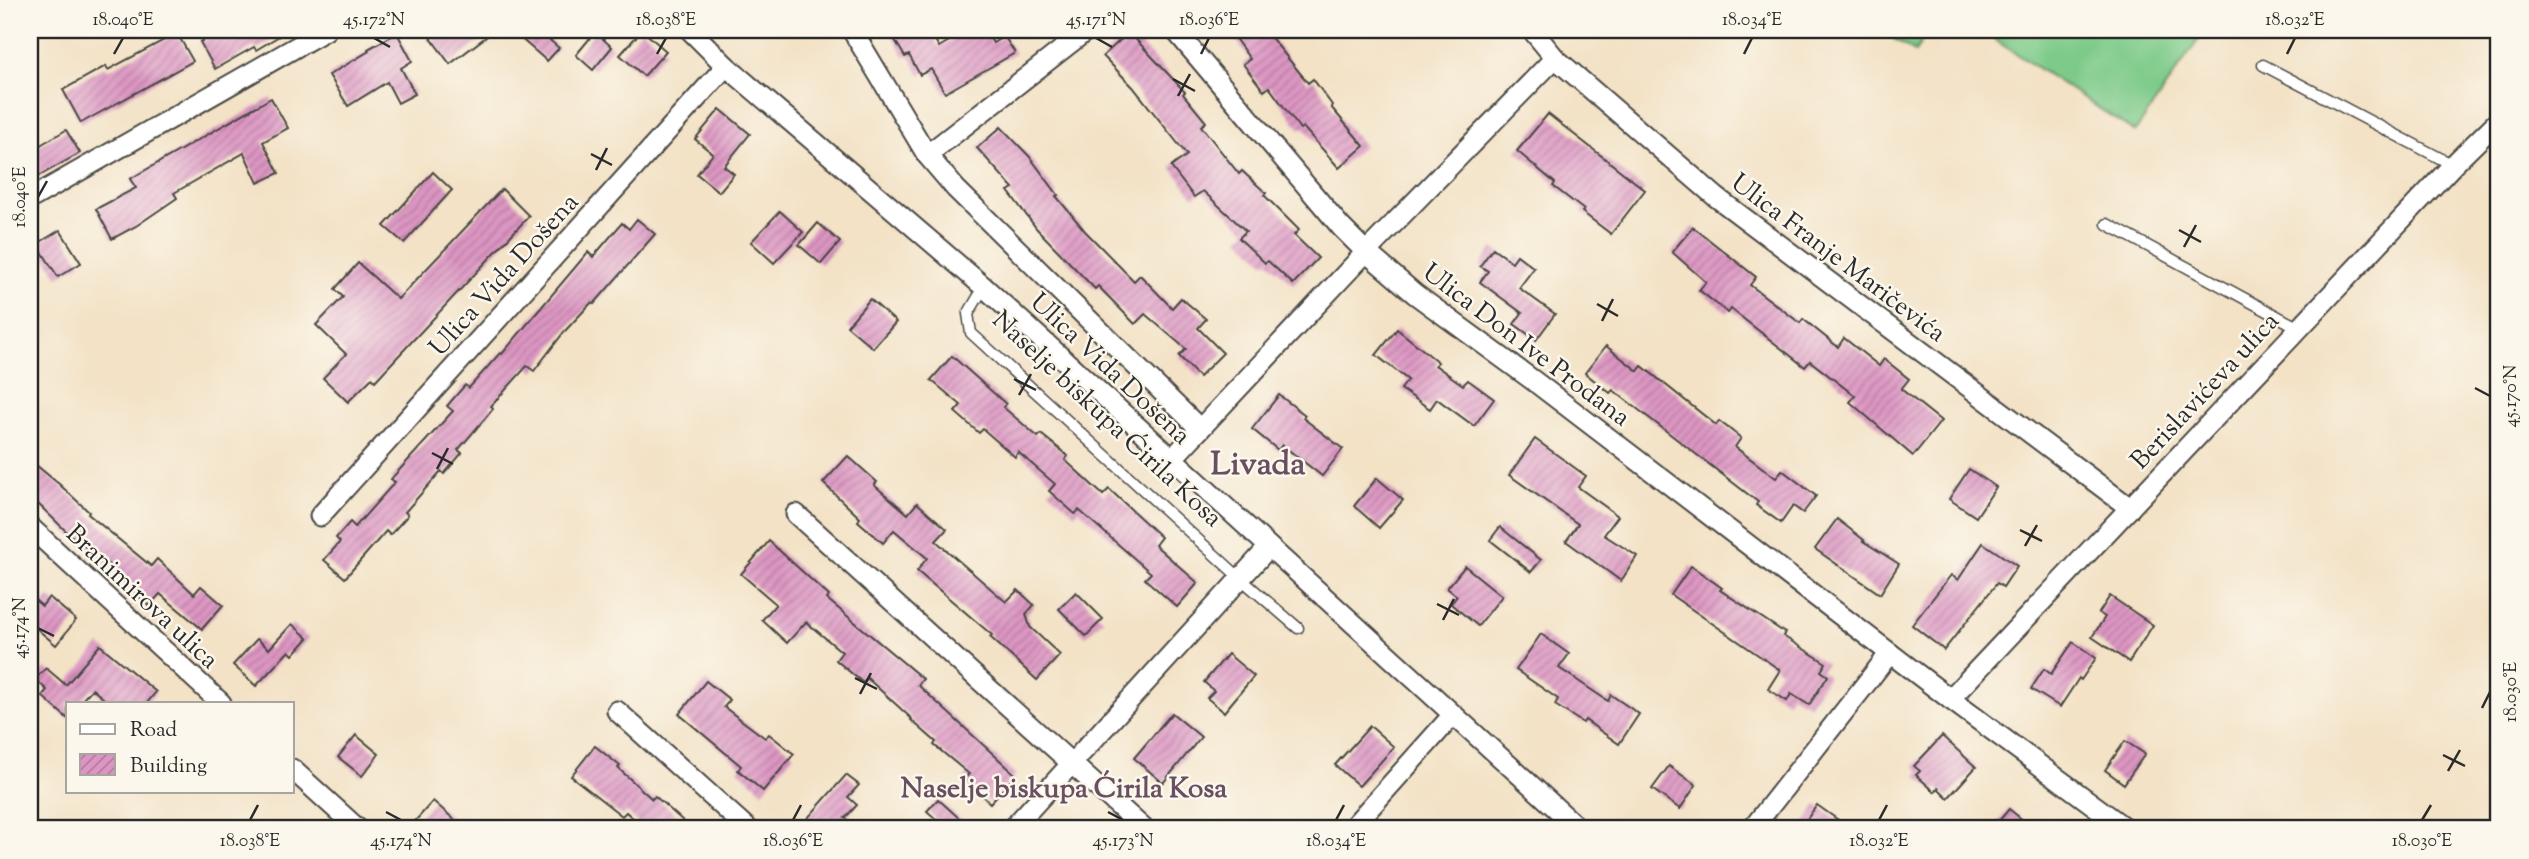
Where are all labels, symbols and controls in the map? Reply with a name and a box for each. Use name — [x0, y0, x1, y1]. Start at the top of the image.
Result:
text: 18.040°E — [92, 8, 154, 34]
text: 45.172°N — [343, 8, 405, 34]
text: 18.038°E — [636, 8, 696, 34]
text: 45.171°N — [1066, 8, 1126, 34]
text: 18.036°E — [1179, 8, 1239, 34]
text: 18.034°E — [1722, 8, 1782, 34]
text: 18.032°E — [2265, 8, 2325, 34]
text: 18.040°E — [8, 166, 34, 228]
street label: Ulica Franje Maričevića — [1722, 166, 1953, 352]
street label: Ulica Vida Došena — [421, 186, 588, 365]
street label: Ulica Don Ive Prodana — [1414, 255, 1637, 437]
street label: Ulica Vida Došena — [1020, 285, 1198, 454]
street label: Naselje biskupa Ćirila Kosa — [983, 303, 1230, 537]
street label: Berislavićeva ulica — [2123, 305, 2289, 479]
text: 45.170°N — [2499, 365, 2525, 427]
district label: Livada — [1211, 442, 1306, 490]
street label: Branimirova ulica — [57, 517, 226, 679]
text: 45.174°N — [8, 597, 34, 659]
text: 18.030°E — [2499, 662, 2525, 722]
legend — [66, 702, 294, 792]
text: Road — [130, 716, 177, 746]
text: Building — [130, 752, 207, 782]
district label: Naselje biskupa Ćirila Kosa — [901, 770, 1227, 810]
text: 18.038°E — [220, 829, 280, 855]
text: 45.174°N — [370, 829, 432, 855]
text: 18.036°E — [763, 829, 823, 855]
text: 45.173°N — [1092, 829, 1154, 855]
text: 18.034°E — [1306, 829, 1366, 855]
text: 18.032°E — [1849, 829, 1909, 855]
text: 18.030°E — [2392, 829, 2452, 855]

